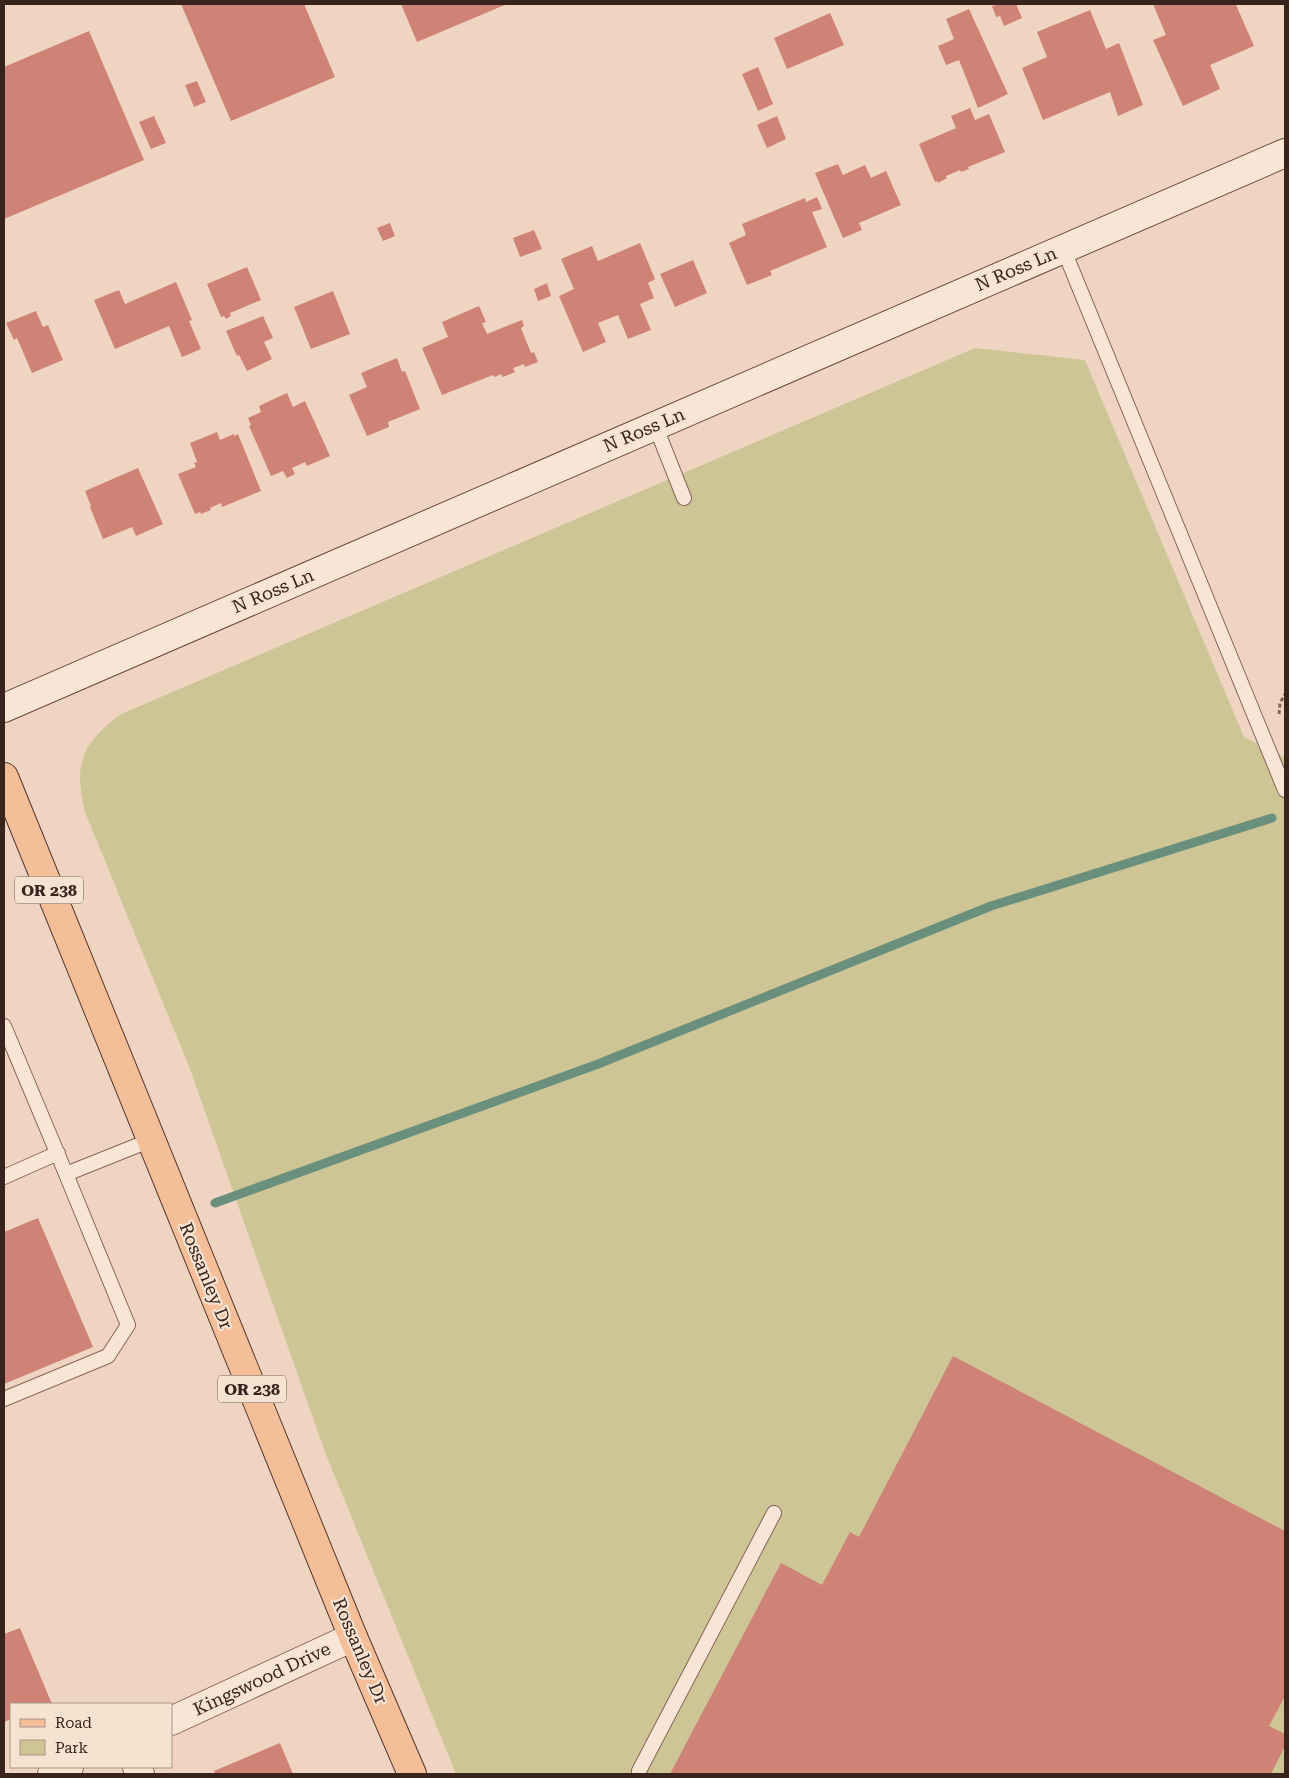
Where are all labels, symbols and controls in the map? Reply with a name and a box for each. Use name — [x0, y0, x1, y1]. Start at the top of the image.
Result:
street label: N Ross Ln — [972, 242, 1060, 295]
street label: N Ross Ln — [600, 403, 688, 456]
street label: N Ross Ln — [229, 564, 317, 617]
road number: OR 238 — [15, 876, 83, 904]
street label: Rossanley Dr — [176, 1219, 237, 1332]
road number: OR 238 — [218, 1376, 286, 1402]
street label: Rossanley Dr — [329, 1595, 392, 1707]
street label: Kingswood Drive — [190, 1638, 334, 1720]
legend — [10, 1703, 172, 1768]
text: Road — [55, 1714, 92, 1732]
text: Park — [55, 1739, 89, 1757]

